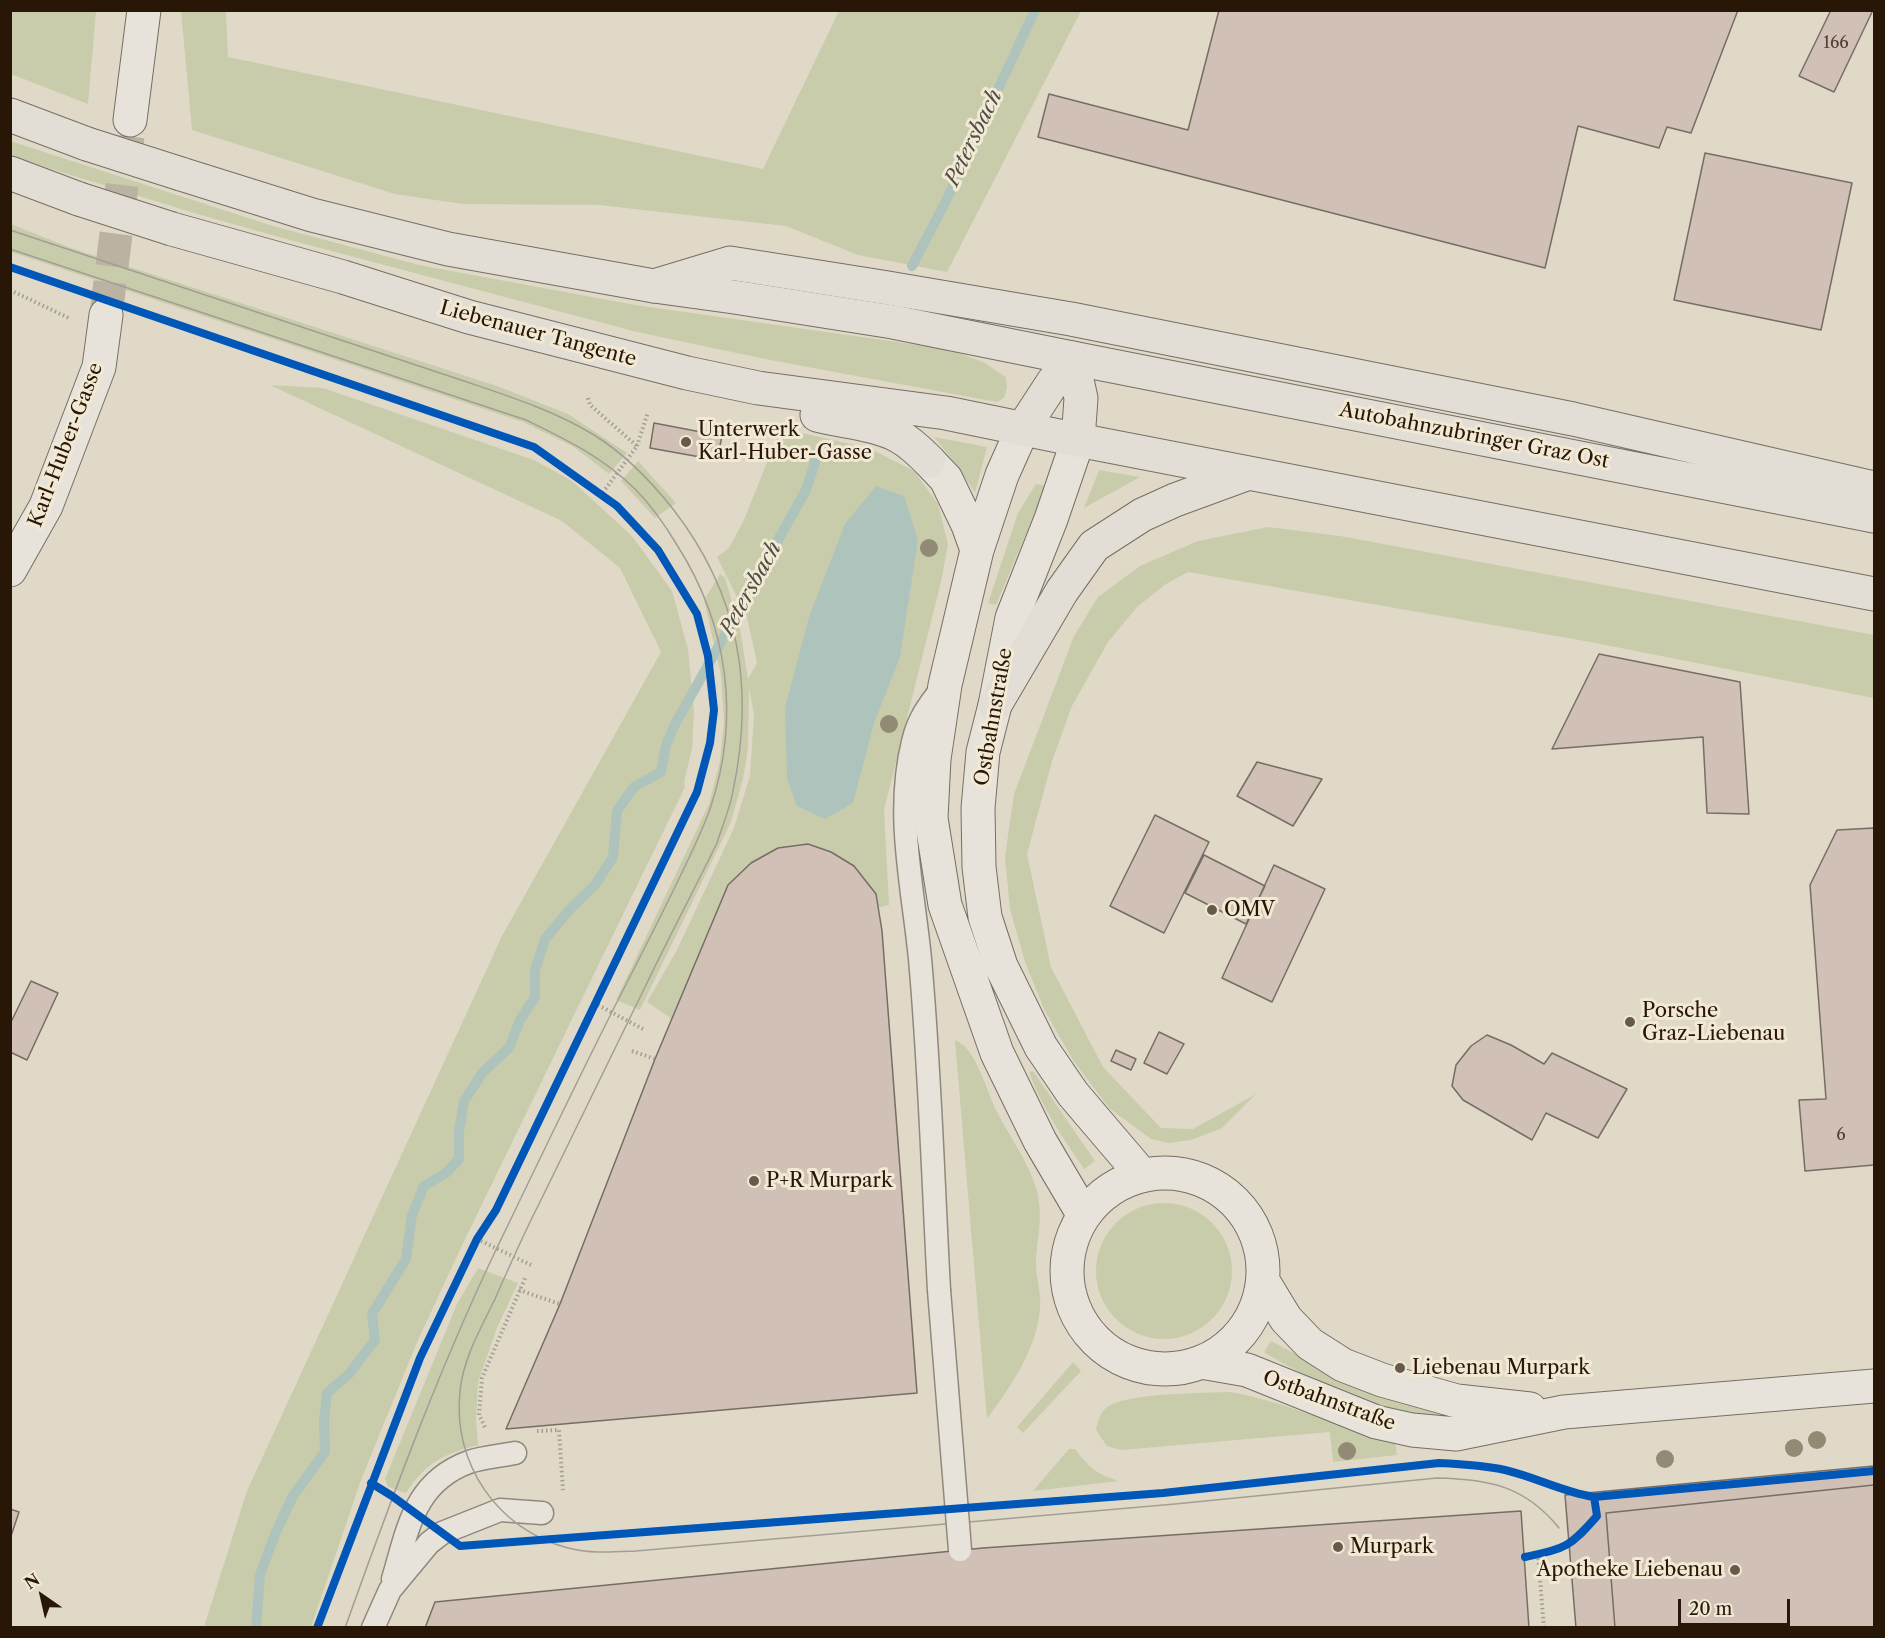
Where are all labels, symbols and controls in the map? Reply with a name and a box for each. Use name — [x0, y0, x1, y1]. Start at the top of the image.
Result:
house number: 166 — [1823, 33, 1849, 53]
water label: Petersbach — [940, 86, 1008, 190]
street label: Liebenauer Tangente — [437, 296, 639, 372]
street label: Karl-Huber-Gasse — [24, 360, 108, 530]
street label: Autobahnzubringer Graz Ost — [1337, 398, 1611, 474]
place label: Unterwerk Karl-Huber-Gasse — [698, 418, 872, 465]
marker: Unterwerk Karl-Huber-Gasse — [679, 435, 693, 449]
water label: Petersbach — [715, 538, 787, 640]
street label: Ostbahnstraße — [970, 646, 1018, 788]
place label: OMV — [1224, 898, 1275, 922]
marker: OMV — [1205, 903, 1219, 917]
place label: Porsche Graz-Liebenau — [1642, 999, 1785, 1046]
marker: Porsche Graz-Liebenau — [1623, 1015, 1637, 1029]
house number: 6 — [1836, 1125, 1846, 1145]
place label: P+R Murpark — [766, 1169, 893, 1193]
marker: P+R Murpark — [747, 1174, 761, 1188]
place label: Liebenau Murpark — [1412, 1356, 1590, 1380]
marker: Liebenau Murpark — [1393, 1361, 1407, 1375]
street label: Ostbahnstraße — [1259, 1366, 1399, 1436]
place label: Murpark — [1350, 1535, 1433, 1559]
marker: Murpark — [1331, 1540, 1345, 1554]
place label: Apotheke Liebenau — [1536, 1558, 1723, 1582]
marker: Apotheke Liebenau — [1728, 1563, 1742, 1577]
north arrow — [12, 1566, 72, 1626]
text: N — [21, 1569, 43, 1593]
scale bar — [1681, 1587, 1794, 1625]
text: 20 m — [1689, 1598, 1732, 1620]

